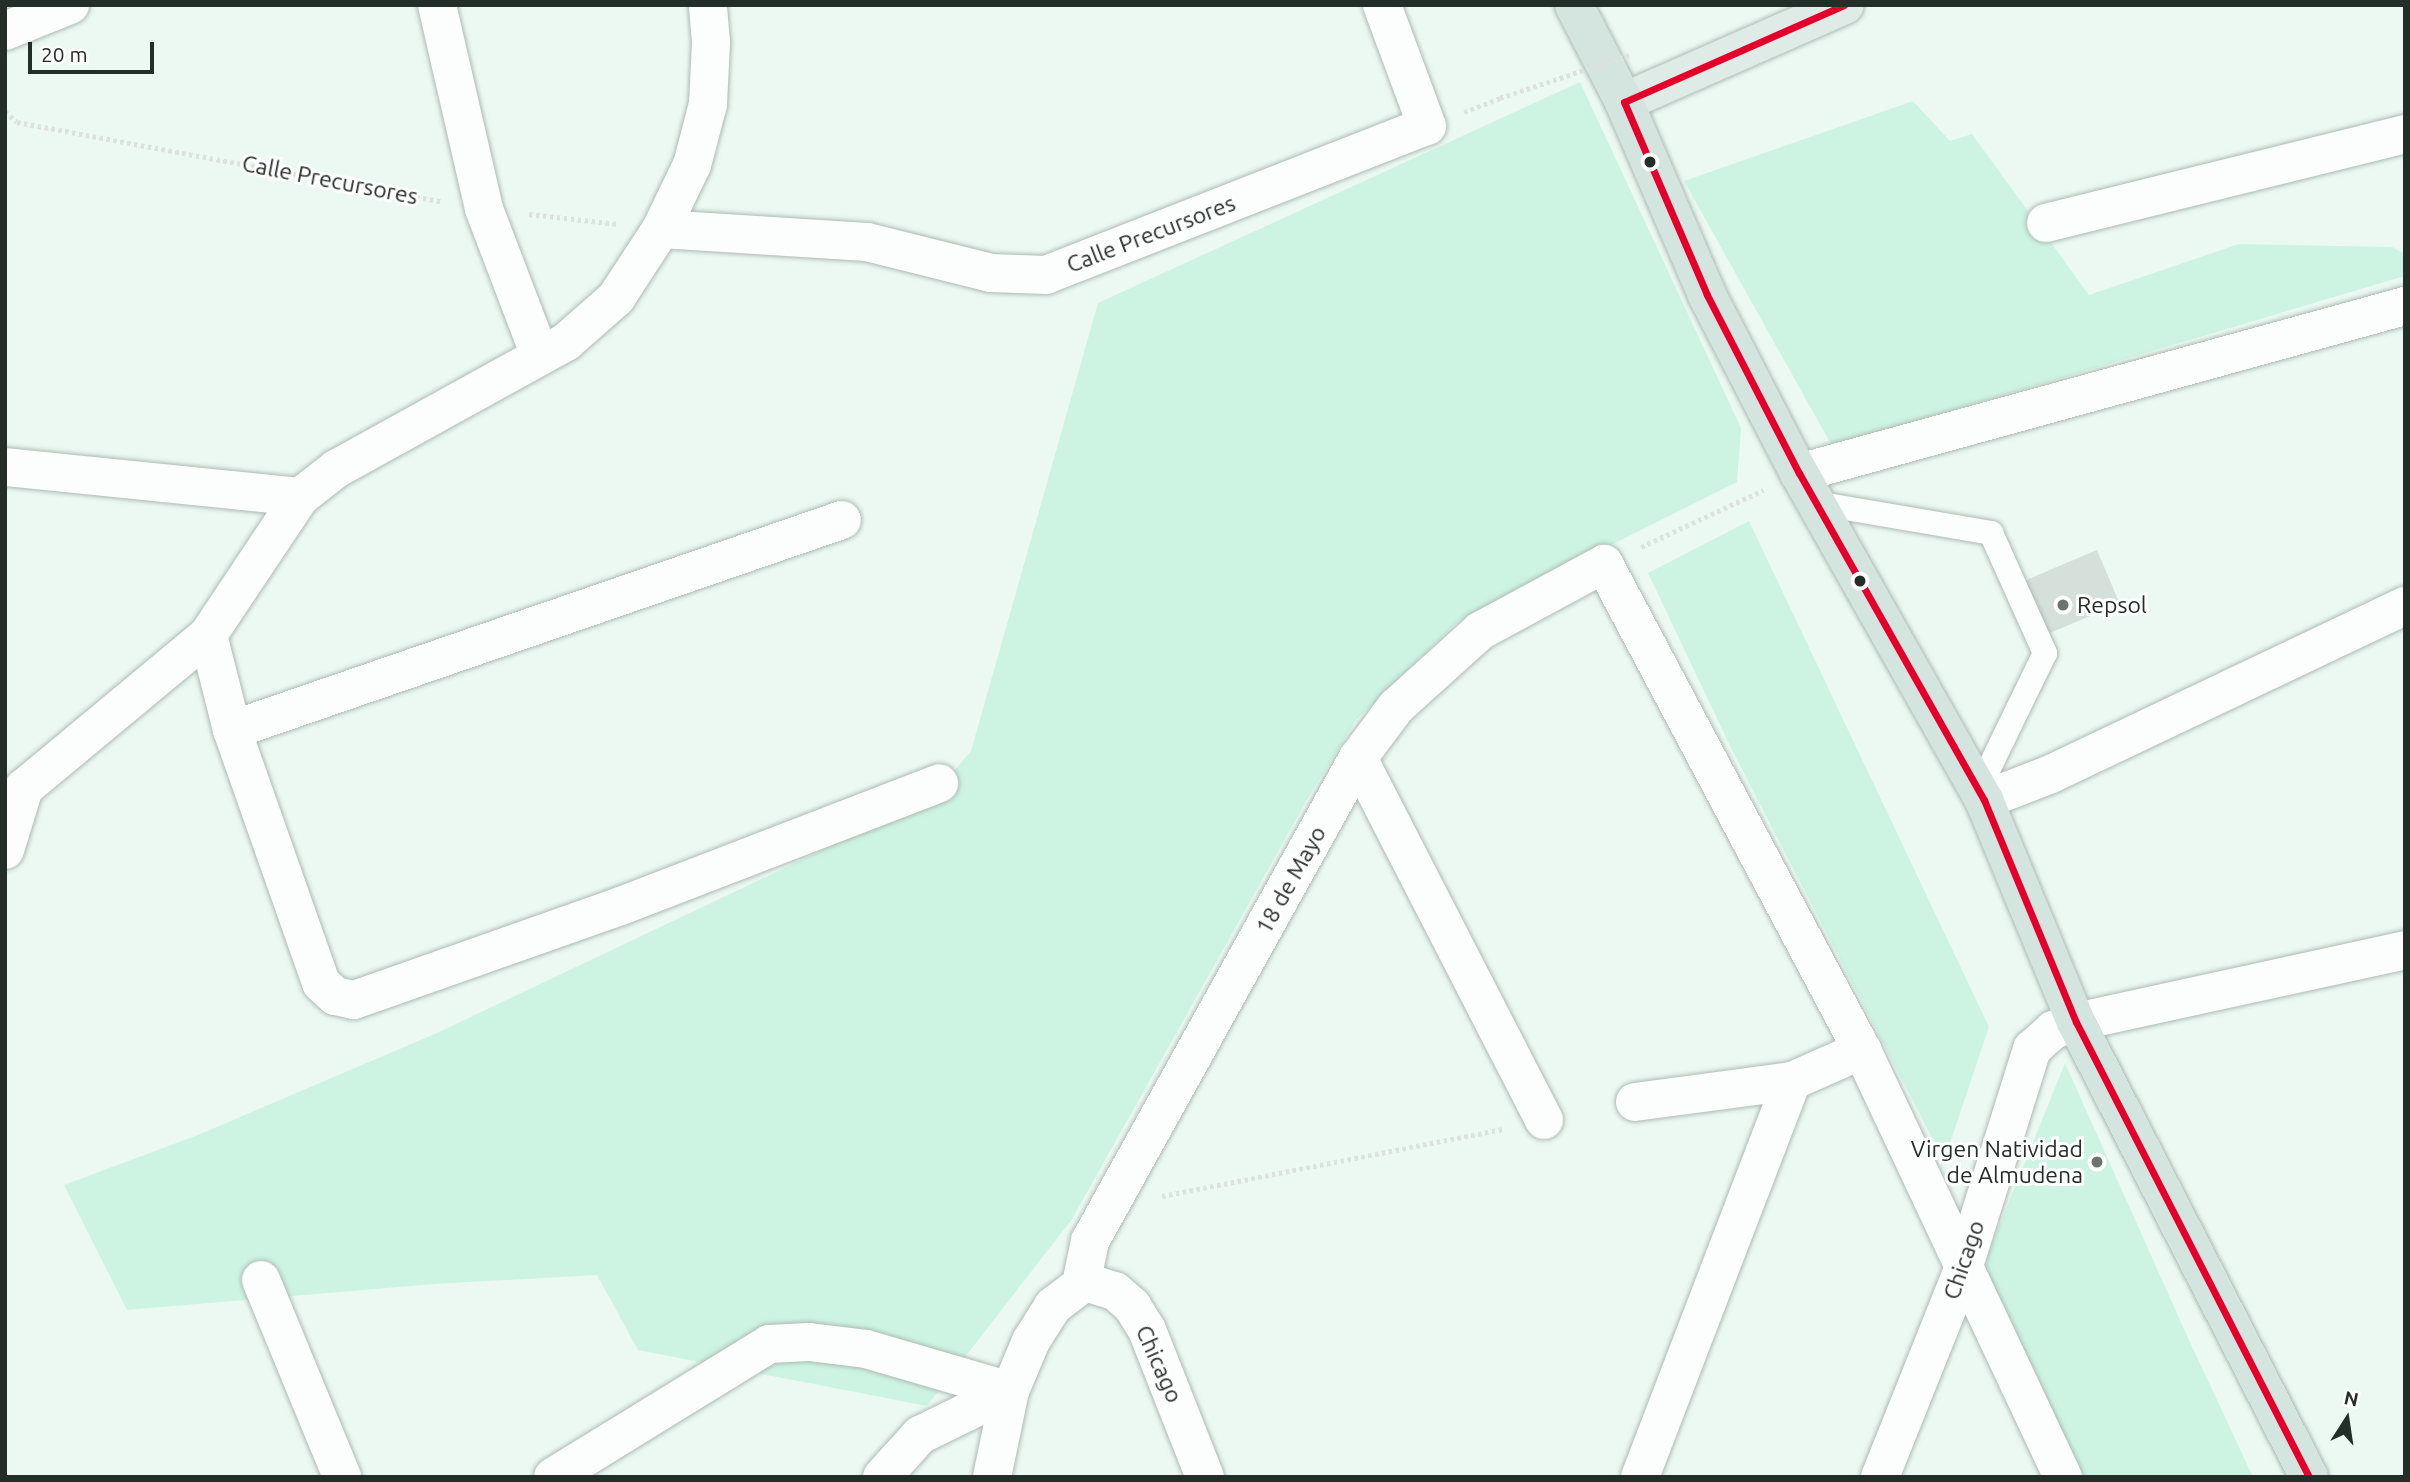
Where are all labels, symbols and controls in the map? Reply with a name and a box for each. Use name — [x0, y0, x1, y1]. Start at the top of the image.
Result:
scale bar — [32, 28, 158, 72]
text: 20 m — [41, 42, 88, 66]
street label: Calle Precursores — [240, 149, 420, 211]
unlabelled marker — [1643, 155, 1657, 169]
street label: Calle Precursores — [1063, 189, 1239, 279]
unlabelled marker — [1853, 574, 1867, 588]
place label: Repsol — [2077, 591, 2147, 619]
marker: Repsol — [2055, 597, 2071, 613]
street label: 18 de Mayo — [1250, 821, 1332, 939]
place label: Virgen Natividad de Almudena — [1911, 1135, 2083, 1189]
marker: Virgen Natividad de Almudena — [2089, 1154, 2105, 1170]
street label: Chicago — [1938, 1217, 1990, 1303]
street label: Chicago — [1130, 1321, 1188, 1407]
north arrow — [2312, 1384, 2382, 1454]
text: N — [2342, 1386, 2361, 1411]

